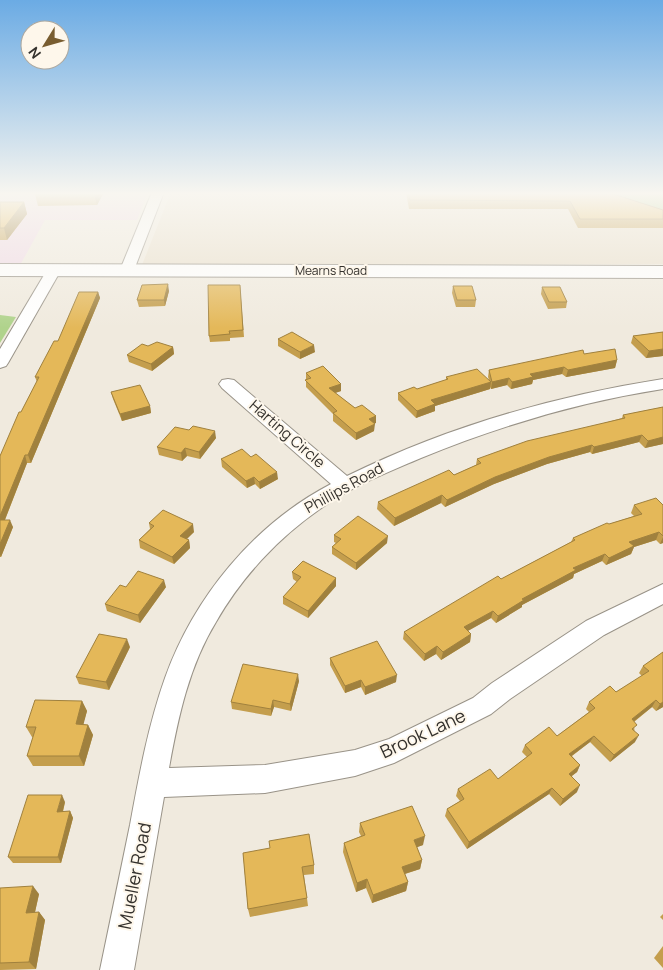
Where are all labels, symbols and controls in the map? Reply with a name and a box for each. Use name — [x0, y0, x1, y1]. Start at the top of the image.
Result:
north arrow — [20, 20, 70, 70]
text: N — [24, 43, 45, 63]
street label: Mearns Road — [295, 262, 367, 279]
street label: Harting Circle — [245, 395, 330, 473]
street label: Phillips Road — [301, 457, 387, 518]
street label: Brook Lane — [376, 703, 469, 763]
street label: Mueller Road — [112, 820, 156, 931]

